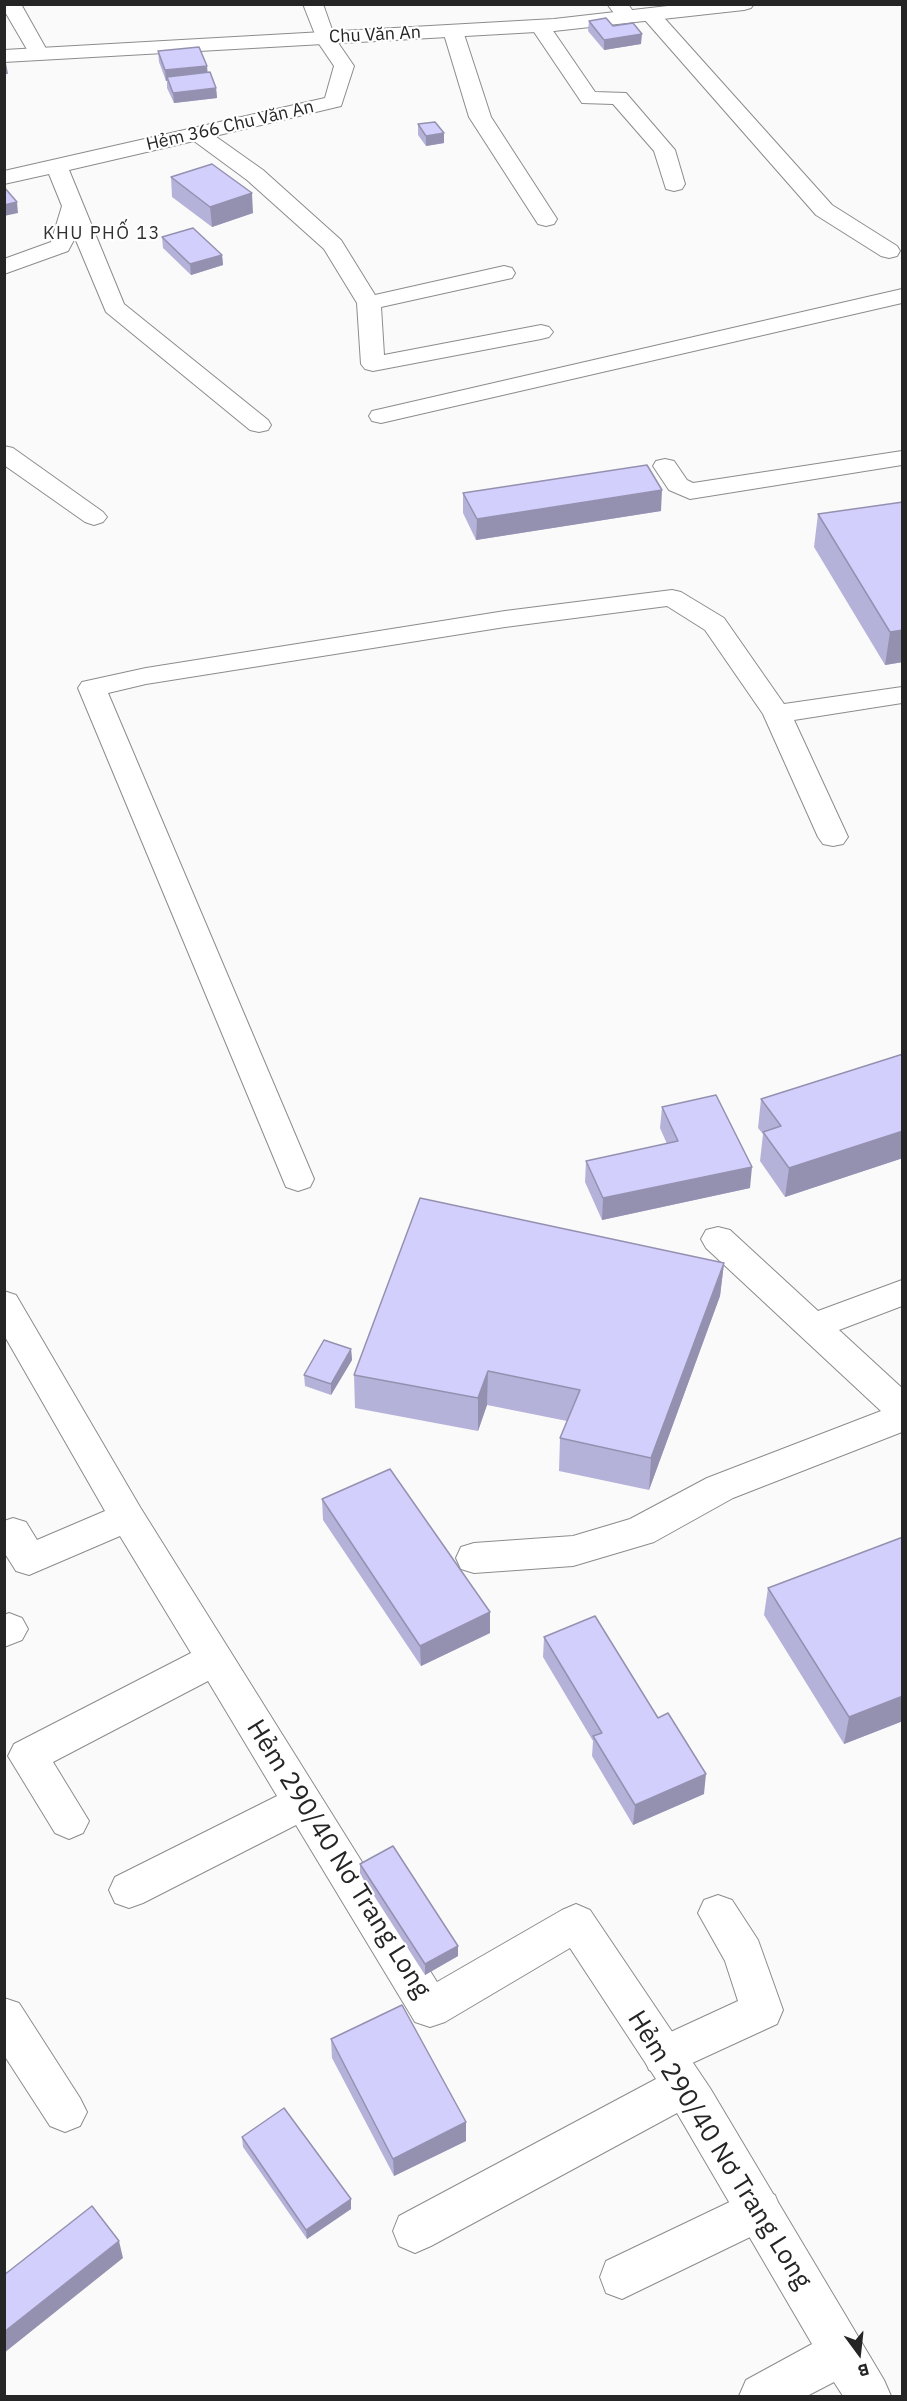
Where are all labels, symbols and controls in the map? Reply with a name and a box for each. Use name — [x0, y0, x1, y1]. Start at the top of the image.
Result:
street label: Chu Văn An — [328, 22, 422, 48]
street label: Hẻm 366 Chu Văn An — [144, 96, 316, 156]
district label: KHU PHỐ 13 — [43, 223, 161, 245]
street label: Hẻm 290/40 Nơ Trang Long — [239, 1714, 437, 2004]
street label: Hẻm 290/40 Nơ Trang Long — [620, 2005, 818, 2295]
north arrow — [829, 2323, 889, 2383]
text: B — [856, 2359, 871, 2381]

